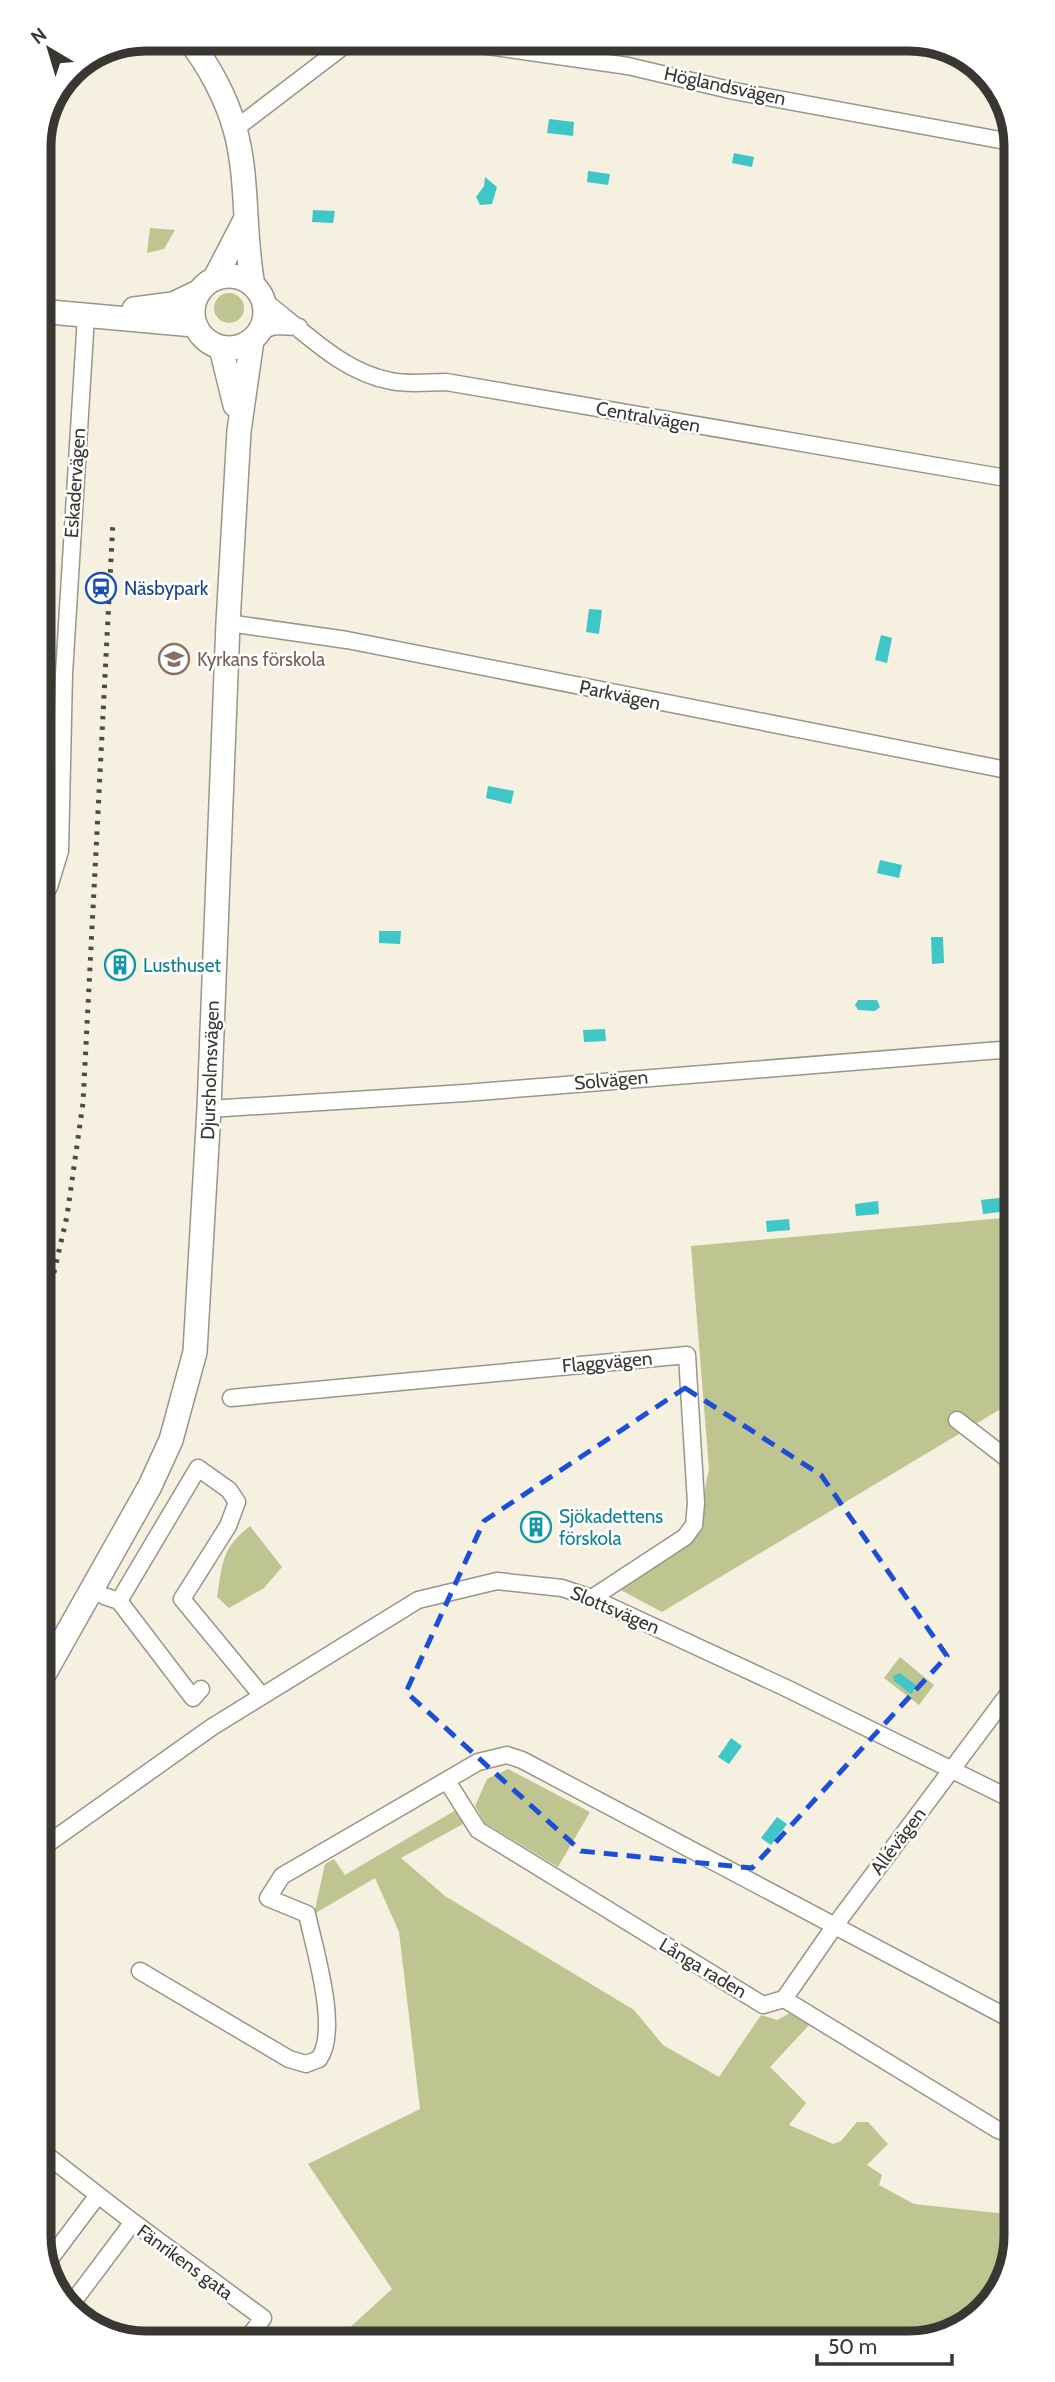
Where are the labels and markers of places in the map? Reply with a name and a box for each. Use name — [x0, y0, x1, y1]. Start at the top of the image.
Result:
station icon: Näsbypark — [84, 571, 118, 605]
place label: Näsbypark — [124, 577, 209, 600]
school or university icon: Kyrkans förskola — [157, 642, 191, 676]
place label: Kyrkans förskola — [197, 648, 325, 671]
building icon: Lusthuset — [103, 948, 137, 982]
place label: Lusthuset — [143, 954, 221, 977]
place label: Sjökadettens förskola — [559, 1505, 663, 1550]
building icon: Sjökadettens förskola — [519, 1510, 553, 1544]

